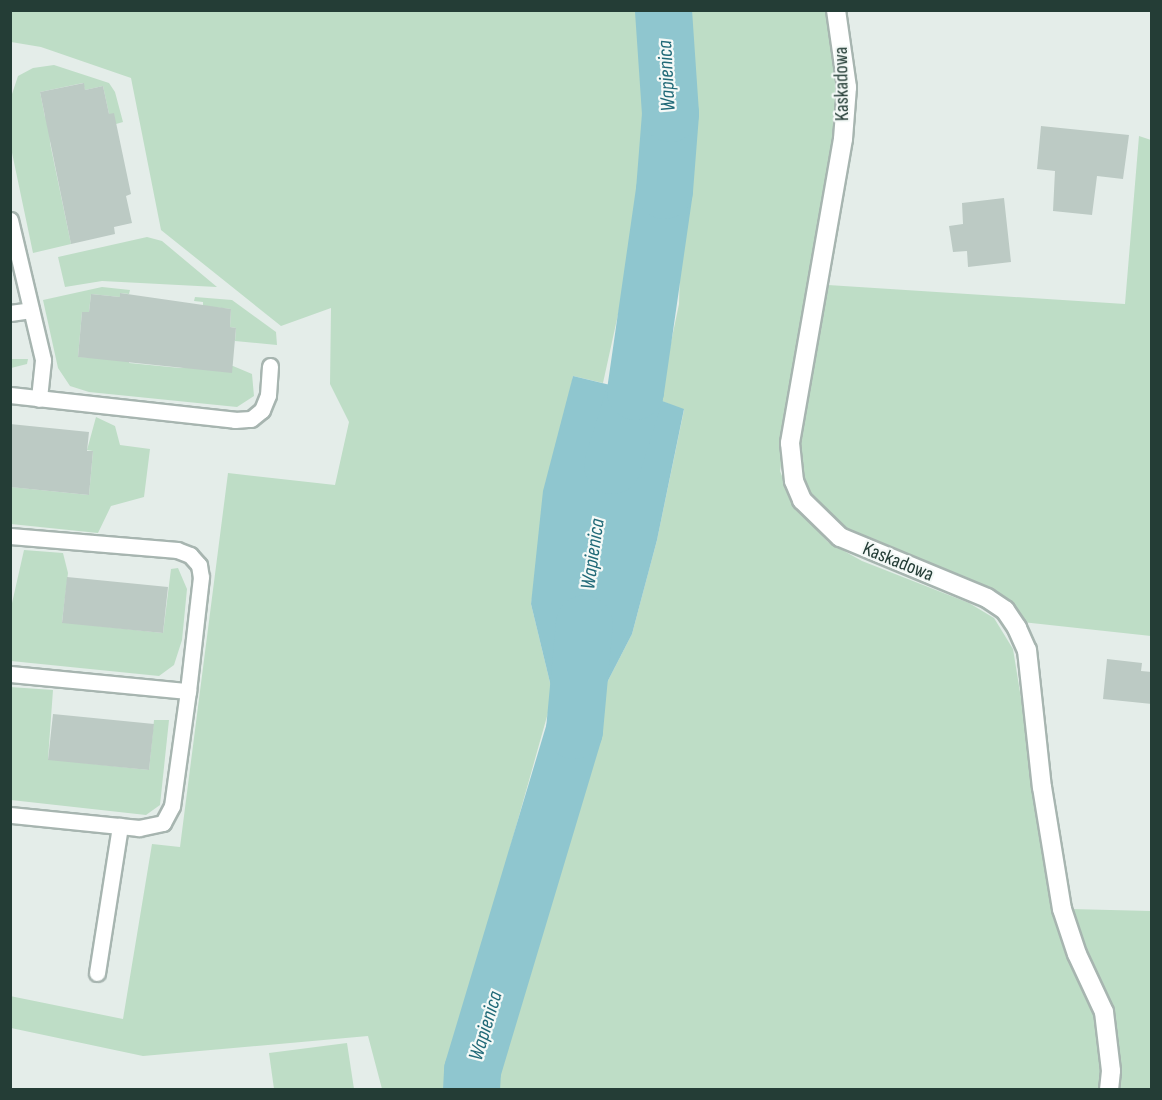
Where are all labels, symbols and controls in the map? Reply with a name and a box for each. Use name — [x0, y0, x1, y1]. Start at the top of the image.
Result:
water label: Wapienica — [653, 40, 681, 112]
street label: Kaskadowa — [829, 47, 855, 121]
water label: Wapienica — [576, 517, 610, 591]
street label: Kaskadowa — [859, 537, 937, 587]
water label: Wapienica — [464, 988, 508, 1064]

